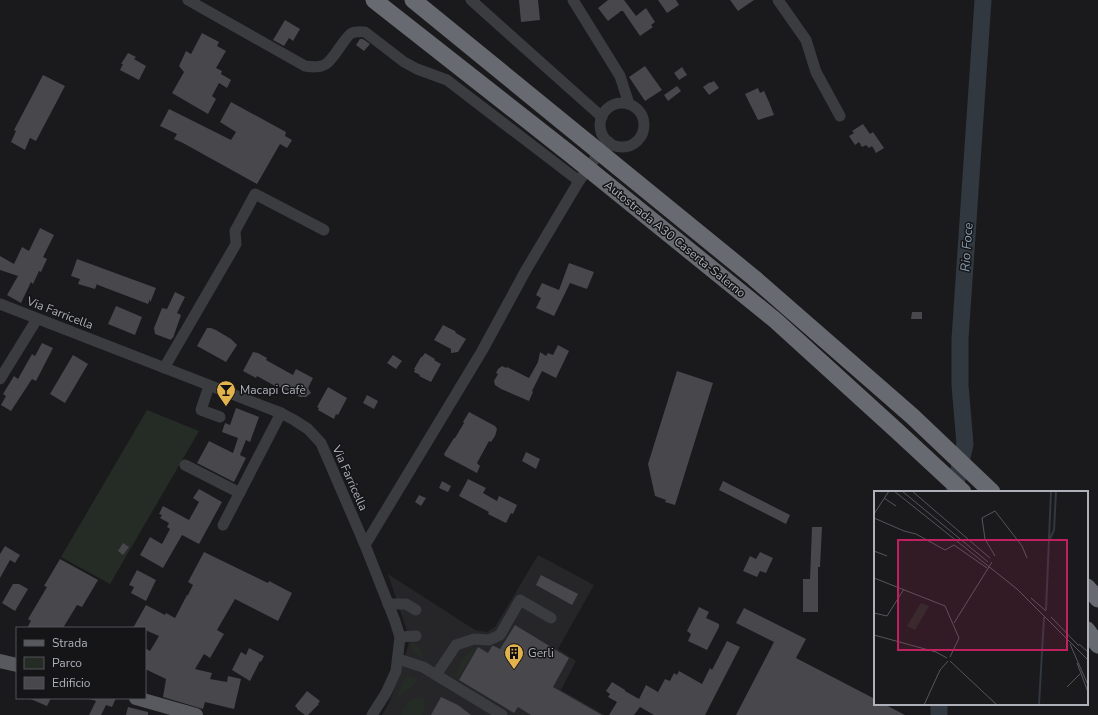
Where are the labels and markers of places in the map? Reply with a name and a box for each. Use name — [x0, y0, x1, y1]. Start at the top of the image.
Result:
bar icon: Macapi Cafè — [215, 379, 237, 407]
place label: Macapi Cafè — [240, 382, 306, 398]
building icon: Gerli — [503, 642, 525, 670]
place label: Gerli — [528, 645, 554, 661]

